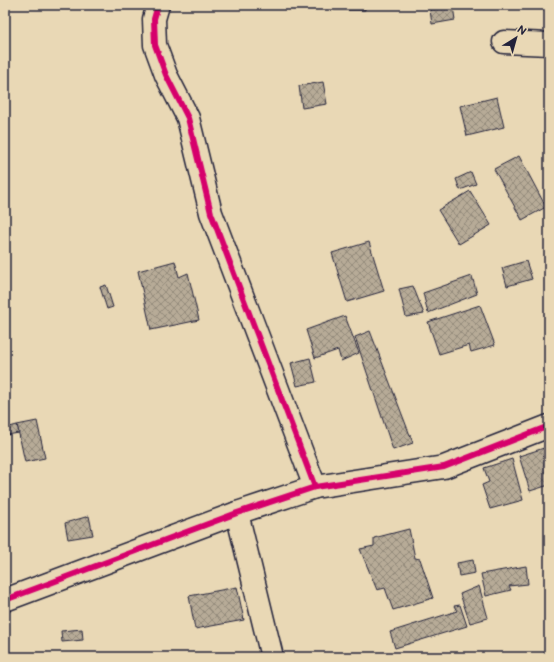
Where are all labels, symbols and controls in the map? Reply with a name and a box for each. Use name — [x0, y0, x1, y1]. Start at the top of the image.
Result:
north arrow — [496, 18, 536, 58]
text: N — [515, 23, 529, 38]

